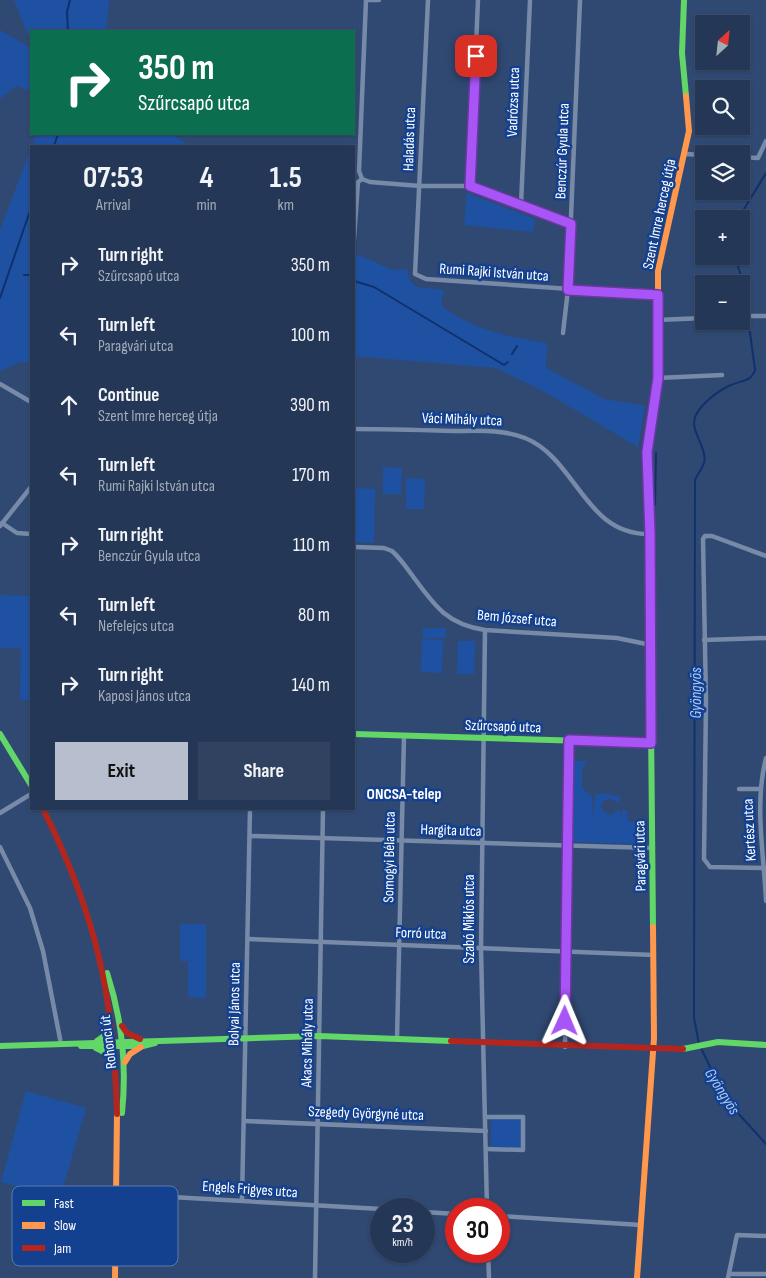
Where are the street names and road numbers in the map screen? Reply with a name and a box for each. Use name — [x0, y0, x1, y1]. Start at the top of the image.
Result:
street label: Vadrózsa utca — [503, 67, 524, 137]
street label: Benczúr Gyula utca — [551, 103, 574, 199]
street label: Haladás utca — [399, 106, 420, 171]
street label: Szent Imre herceg útja — [639, 157, 681, 271]
street label: Rumi Rajki István utca — [439, 259, 550, 286]
street label: Váci Mihály utca — [421, 409, 503, 430]
street label: Bem József utca — [476, 606, 558, 631]
street label: Szűrcsapó utca — [465, 716, 542, 737]
street label: Kertész utca — [738, 798, 761, 862]
street label: Somogyi Béla utca — [379, 811, 400, 903]
street label: Hargita utca — [420, 820, 482, 841]
street label: Paragvári utca — [630, 820, 651, 891]
street label: Szabó Miklós utca — [460, 874, 479, 963]
street label: Forró utca — [395, 923, 447, 944]
street label: Bolyai János utca — [224, 962, 245, 1046]
street label: Akacs Mihály utca — [297, 998, 318, 1089]
street label: Rohonci út — [96, 1014, 121, 1070]
street label: Szegedy Györgyné utca — [308, 1102, 424, 1125]
street label: Engels Frigyes utca — [202, 1177, 298, 1202]

